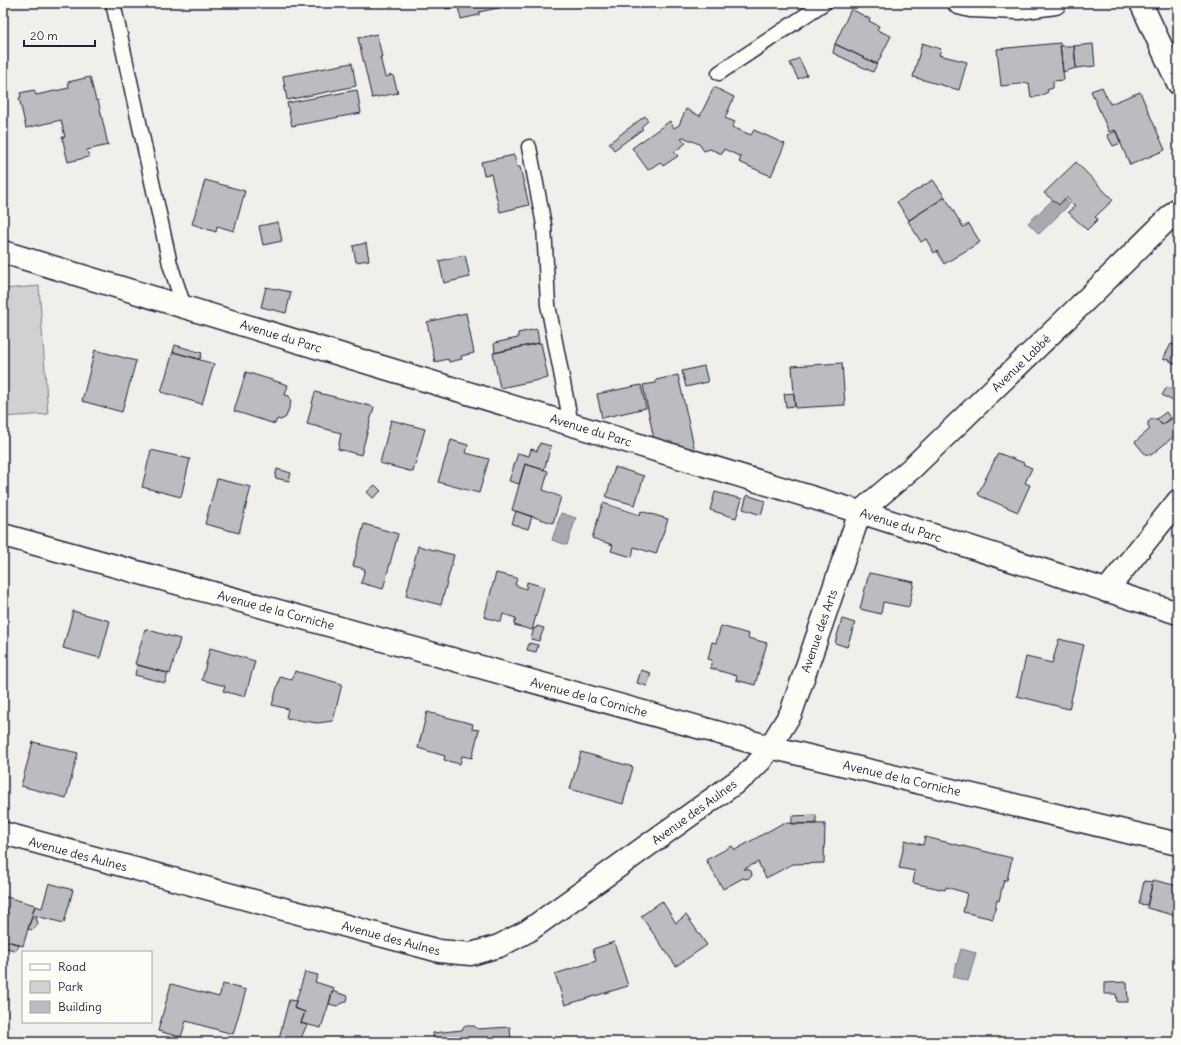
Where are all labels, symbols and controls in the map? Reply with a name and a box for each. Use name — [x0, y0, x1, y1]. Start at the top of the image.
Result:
scale bar — [24, 22, 95, 48]
text: 20 m — [30, 28, 58, 43]
street label: Avenue du Parc — [238, 316, 324, 356]
street label: Avenue Labbé — [988, 331, 1054, 395]
street label: Avenue du Parc — [548, 410, 634, 450]
street label: Avenue du Parc — [858, 505, 944, 545]
street label: Avenue de la Corniche — [216, 587, 336, 633]
street label: Avenue des Arts — [798, 587, 840, 675]
street label: Avenue de la Corniche — [529, 674, 649, 720]
street label: Avenue de la Corniche — [842, 757, 962, 799]
street label: Avenue des Aulnes — [649, 776, 739, 848]
street label: Avenue des Aulnes — [27, 834, 129, 874]
street label: Avenue des Aulnes — [340, 918, 442, 958]
legend — [22, 951, 152, 1023]
text: Road — [58, 959, 86, 974]
text: Park — [58, 979, 83, 994]
text: Building — [58, 999, 102, 1014]

